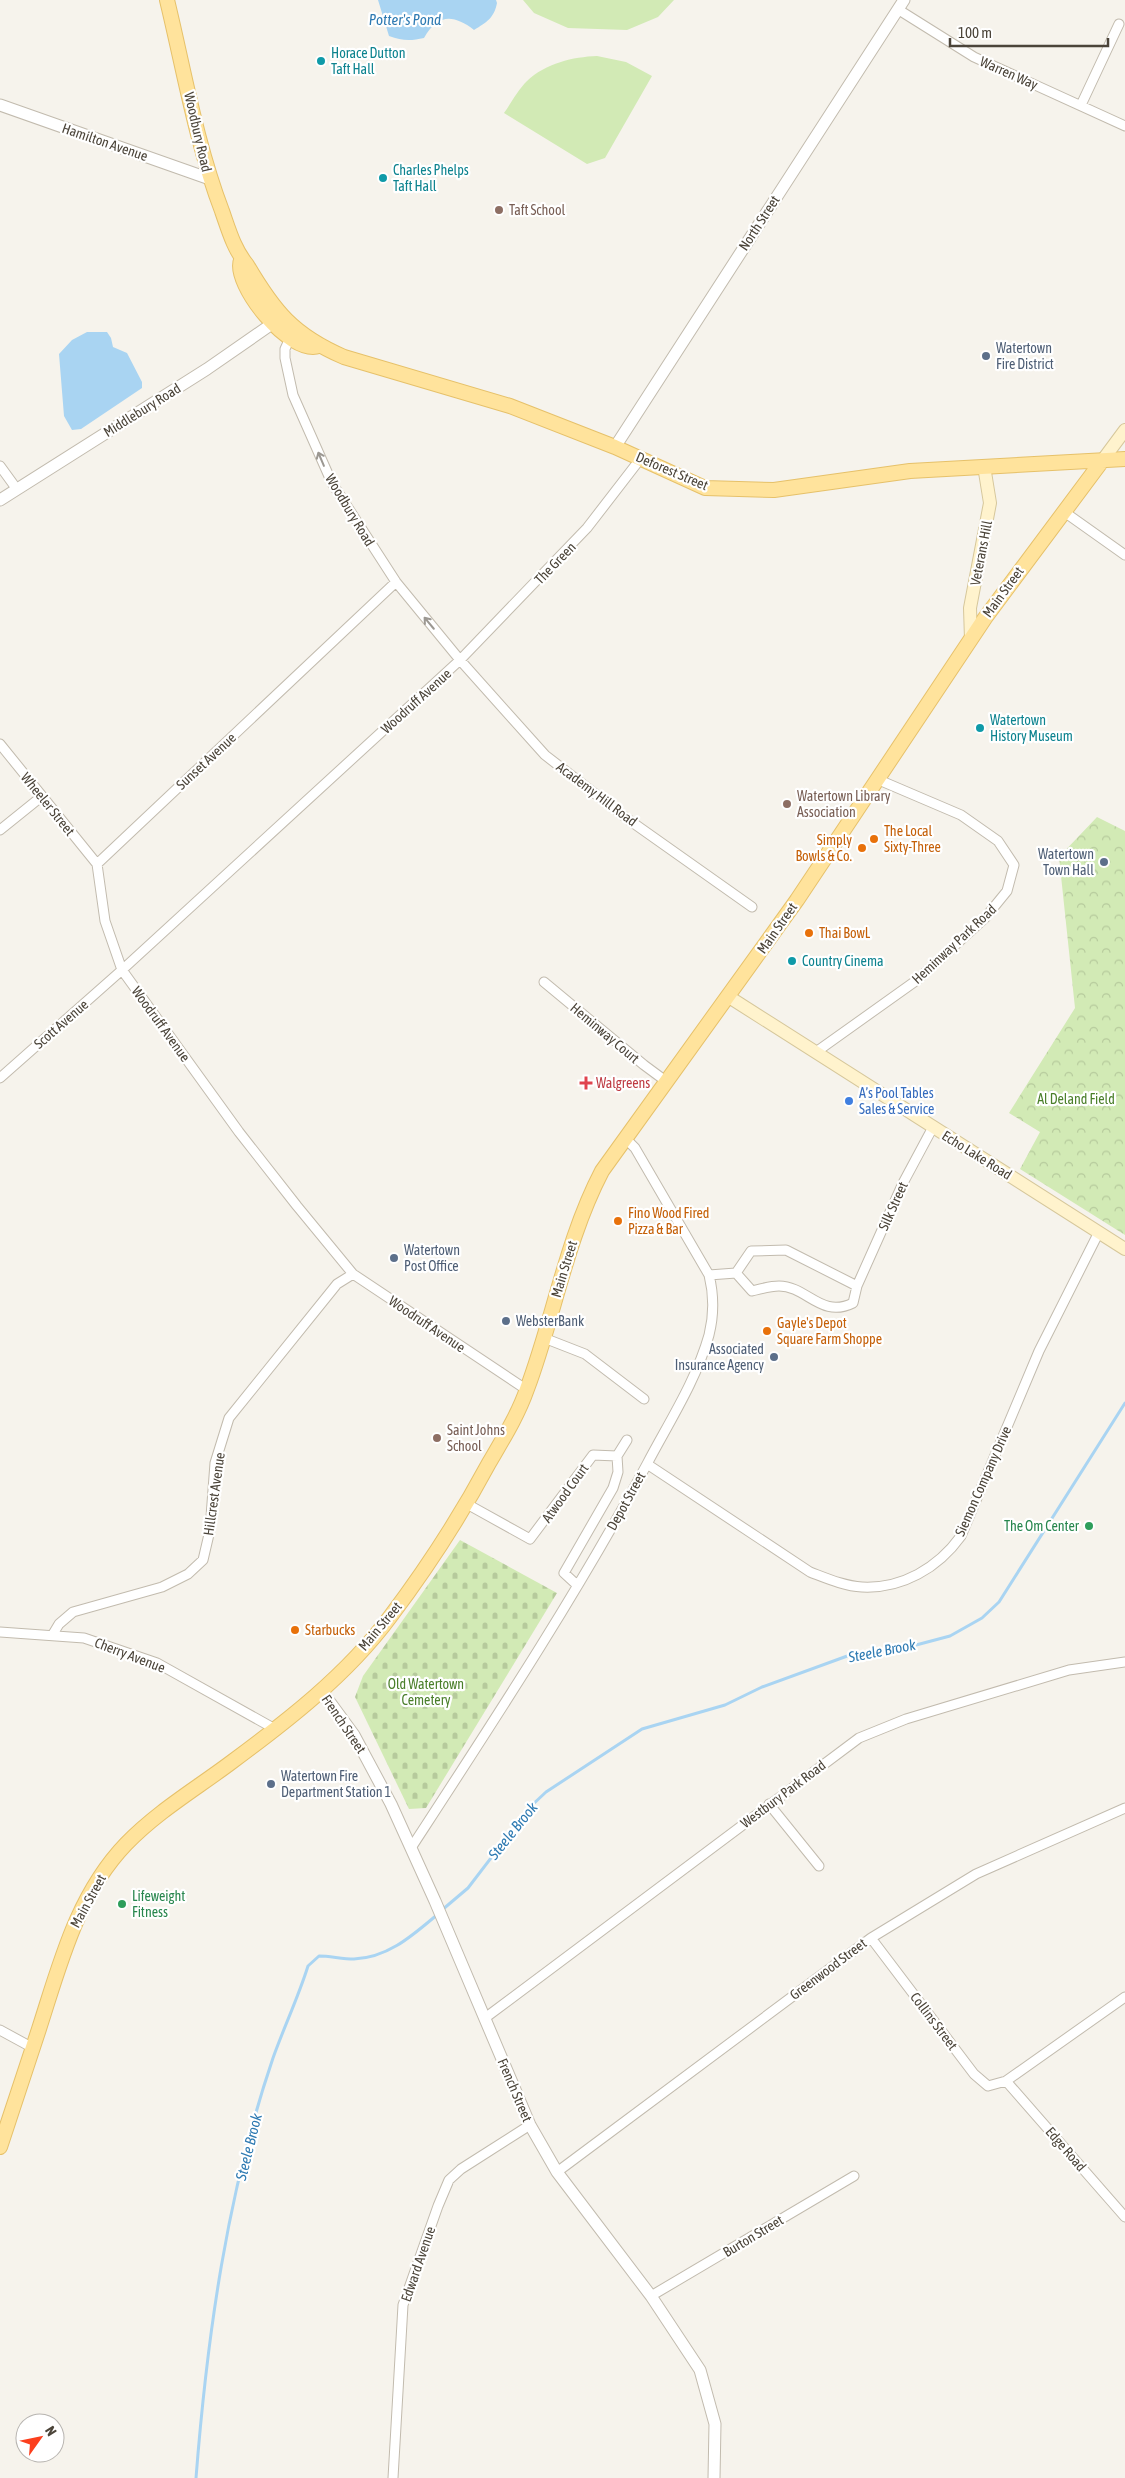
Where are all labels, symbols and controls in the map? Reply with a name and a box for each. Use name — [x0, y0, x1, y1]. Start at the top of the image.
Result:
water label: Potter's Pond — [369, 11, 441, 28]
scale bar — [950, 15, 1108, 47]
text: 100 m — [958, 24, 992, 41]
place label: Horace Dutton Taft Hall — [331, 45, 405, 77]
street label: Warren Way — [978, 53, 1041, 93]
marker: Horace Dutton Taft Hall — [315, 55, 327, 67]
street label: Woodbury Road — [181, 91, 215, 173]
street label: Hamilton Avenue — [60, 120, 150, 164]
place label: Charles Phelps Taft Hall — [393, 162, 469, 194]
marker: Charles Phelps Taft Hall — [377, 172, 389, 184]
street label: North Street — [735, 193, 783, 253]
place label: Taft School — [509, 202, 565, 218]
marker: Taft School — [493, 204, 505, 216]
place label: Watertown Fire District — [996, 340, 1054, 372]
marker: Watertown Fire District — [980, 350, 992, 362]
street label: Middlebury Road — [101, 380, 183, 440]
street label: Deforest Street — [634, 449, 710, 493]
one-way arrow — [316, 452, 325, 467]
street label: Woodbury Road — [322, 471, 378, 549]
street label: Veterans Hill — [967, 519, 995, 587]
street label: The Green — [531, 539, 579, 587]
street label: Main Street — [979, 564, 1027, 620]
one-way arrow — [424, 617, 435, 630]
street label: Woodruff Avenue — [378, 665, 454, 737]
place label: Watertown History Museum — [990, 712, 1073, 744]
marker: Watertown History Museum — [974, 722, 986, 734]
street label: Sunset Avenue — [173, 729, 239, 793]
street label: Academy Hill Road — [554, 759, 640, 829]
street label: Wheeler Street — [18, 769, 78, 839]
place label: Watertown Library Association — [797, 788, 891, 820]
marker: Watertown Library Association — [781, 798, 793, 810]
place label: The Local Sixty-Three — [884, 823, 941, 855]
place label: Simply Bowls & Co. — [795, 832, 852, 864]
marker: The Local Sixty-Three — [868, 833, 880, 845]
marker: Simply Bowls & Co. — [856, 842, 868, 854]
place label: Watertown Town Hall — [1038, 846, 1094, 878]
marker: Watertown Town Hall — [1098, 856, 1110, 868]
street label: Main Street — [754, 899, 800, 957]
street label: Heminway Park Road — [909, 901, 999, 987]
place label: Thai BowL — [819, 925, 871, 941]
marker: Thai BowL — [803, 927, 815, 939]
place label: Country Cinema — [802, 953, 884, 969]
marker: Country Cinema — [786, 955, 798, 967]
street label: Woodruff Avenue — [128, 983, 194, 1065]
street label: Scott Avenue — [31, 996, 91, 1052]
street label: Heminway Court — [567, 1000, 643, 1066]
place label: Walgreens — [596, 1075, 650, 1091]
marker: Walgreens — [580, 1077, 592, 1089]
place label: A’s Pool Tables Sales & Service — [859, 1085, 934, 1117]
park label: Al Deland Field — [1037, 1091, 1115, 1107]
marker: A’s Pool Tables Sales & Service — [843, 1095, 855, 1107]
street label: Echo Lake Road — [939, 1127, 1015, 1183]
street label: Silk Street — [875, 1179, 911, 1233]
place label: Fino Wood Fired Pizza & Bar — [628, 1205, 710, 1237]
marker: Fino Wood Fired Pizza & Bar — [612, 1215, 624, 1227]
street label: Main Street — [548, 1239, 580, 1299]
place label: Watertown Post Office — [404, 1242, 460, 1274]
marker: Watertown Post Office — [388, 1252, 400, 1264]
street label: Woodruff Avenue — [386, 1293, 468, 1355]
place label: WebsterBank — [516, 1313, 584, 1329]
marker: WebsterBank — [500, 1315, 512, 1327]
place label: Gayle's Depot Square Farm Shoppe — [777, 1315, 882, 1347]
marker: Gayle's Depot Square Farm Shoppe — [761, 1325, 773, 1337]
place label: Associated Insurance Agency — [675, 1341, 764, 1373]
marker: Associated Insurance Agency — [768, 1351, 780, 1363]
place label: Saint Johns School — [447, 1422, 505, 1454]
street label: Siemon Company Drive — [952, 1424, 1014, 1538]
marker: Saint Johns School — [431, 1432, 443, 1444]
street label: Hillcrest Avenue — [200, 1451, 228, 1537]
street label: Atwood Court — [538, 1461, 592, 1525]
street label: Depot Street — [603, 1469, 649, 1533]
place label: The Om Center — [1004, 1518, 1080, 1534]
marker: The Om Center — [1083, 1520, 1095, 1532]
street label: Main Street — [355, 1598, 405, 1654]
place label: Starbucks — [305, 1622, 355, 1638]
marker: Starbucks — [289, 1624, 301, 1636]
street label: Cherry Avenue — [93, 1634, 167, 1676]
water label: Steele Brook — [846, 1636, 917, 1666]
park label: Old Watertown Cemetery — [388, 1676, 464, 1708]
street label: French Street — [319, 1692, 369, 1756]
street label: Westbury Park Road — [737, 1757, 829, 1831]
place label: Watertown Fire Department Station 1 — [281, 1768, 391, 1800]
marker: Watertown Fire Department Station 1 — [265, 1778, 277, 1790]
water label: Steele Brook — [484, 1799, 541, 1863]
street label: Main Street — [67, 1872, 109, 1930]
place label: Lifeweight Fitness — [132, 1888, 185, 1920]
marker: Lifeweight Fitness — [116, 1898, 128, 1910]
street label: Greenwood Street — [787, 1935, 869, 2003]
street label: Collins Street — [907, 1989, 961, 2053]
street label: French Street — [494, 2056, 536, 2124]
water label: Steele Brook — [232, 2111, 265, 2183]
street label: Edge Road — [1042, 2124, 1090, 2174]
street label: Burton Street — [720, 2212, 786, 2260]
street label: Edward Avenue — [398, 2224, 438, 2304]
north arrow — [15, 2413, 65, 2463]
text: N — [42, 2423, 60, 2439]

